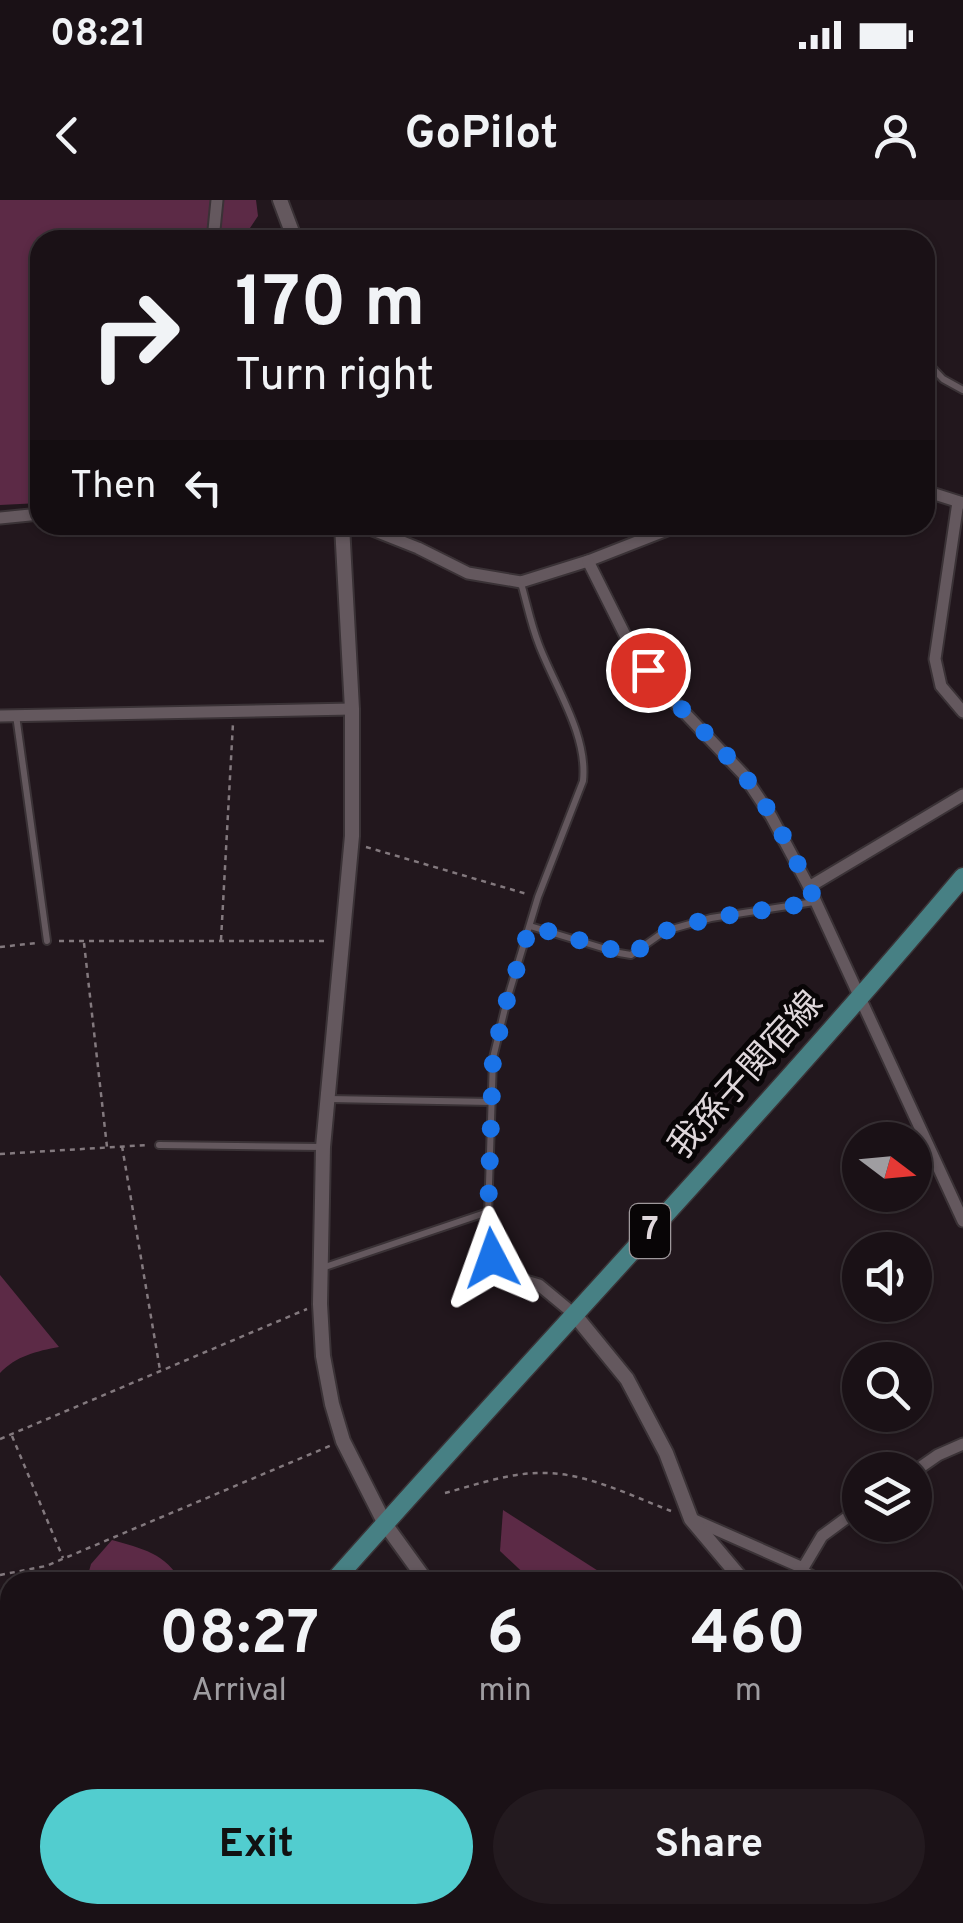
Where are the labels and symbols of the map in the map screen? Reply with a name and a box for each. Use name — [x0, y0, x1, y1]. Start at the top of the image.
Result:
pin — [606, 628, 691, 713]
street label: 我孫子関宿線 — [660, 983, 834, 1169]
north arrow — [842, 1122, 932, 1212]
road number: 7 — [630, 1204, 670, 1258]
position arrow — [440, 1206, 544, 1310]

